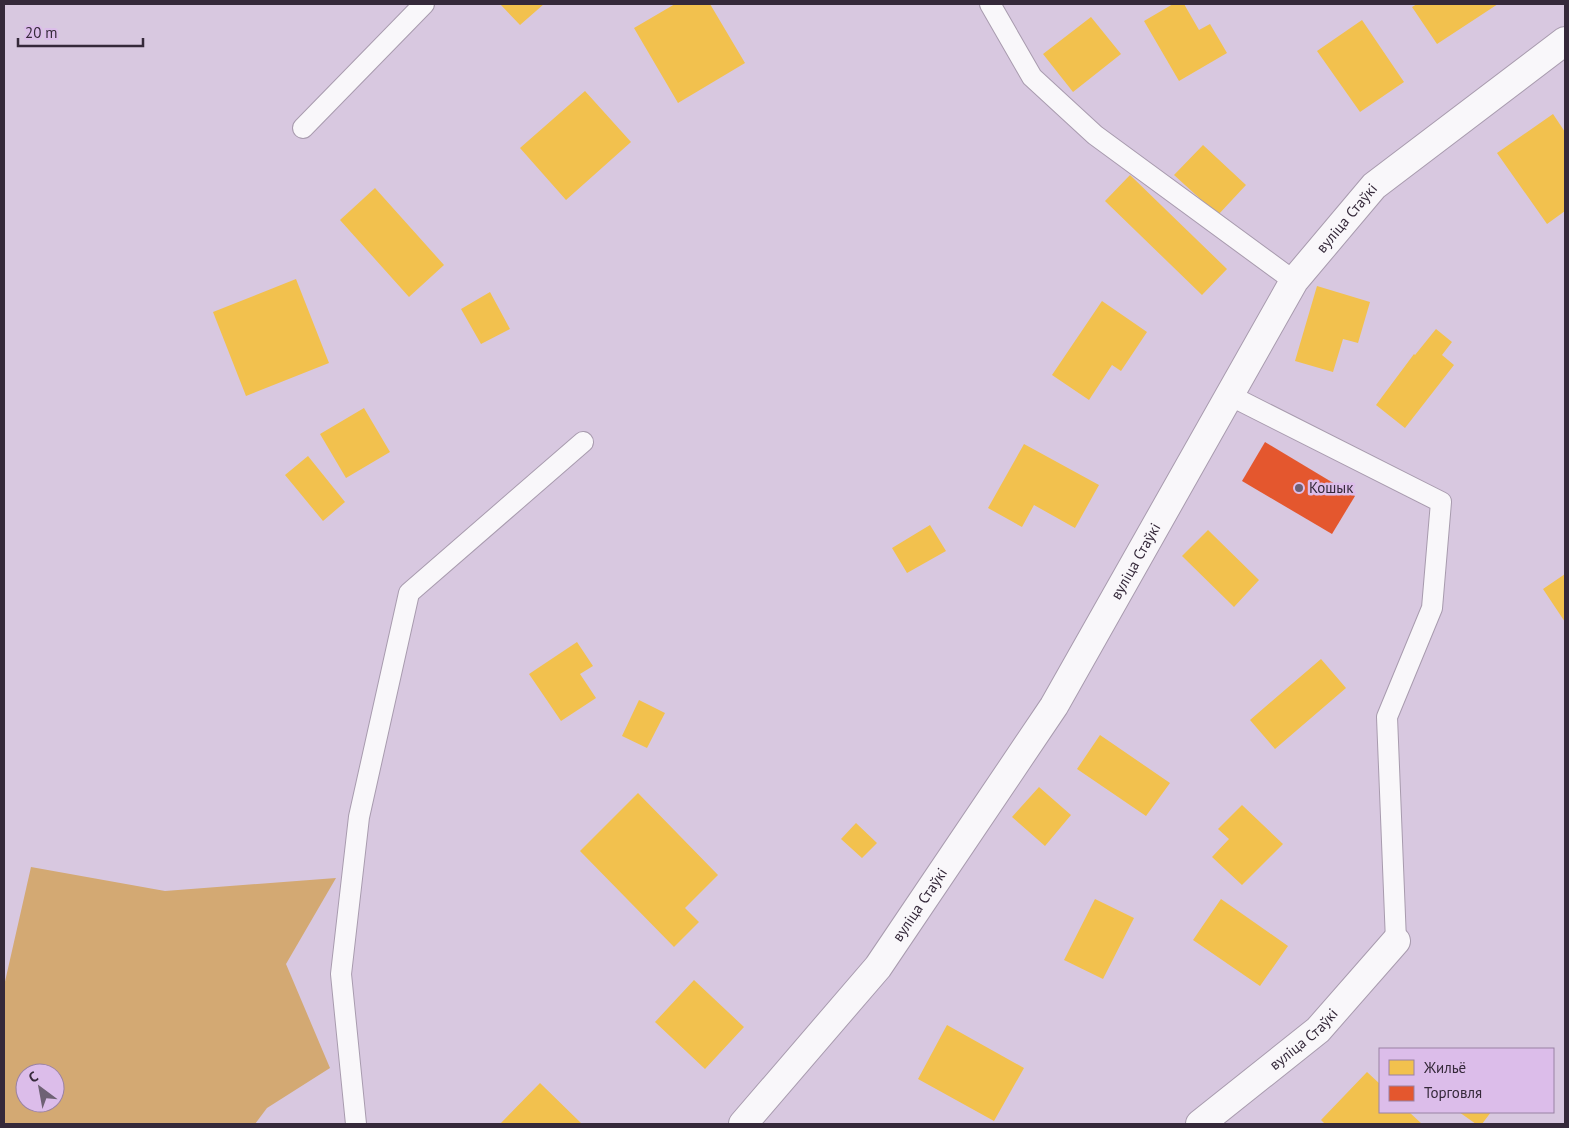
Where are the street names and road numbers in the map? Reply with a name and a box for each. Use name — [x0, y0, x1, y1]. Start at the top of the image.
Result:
street label: вуліца Стаўкі — [1312, 179, 1381, 256]
street label: вуліца Стаўкі — [1106, 519, 1164, 603]
street label: вуліца Стаўкі — [888, 864, 951, 945]
street label: вуліца Стаўкі — [1265, 1004, 1342, 1074]

